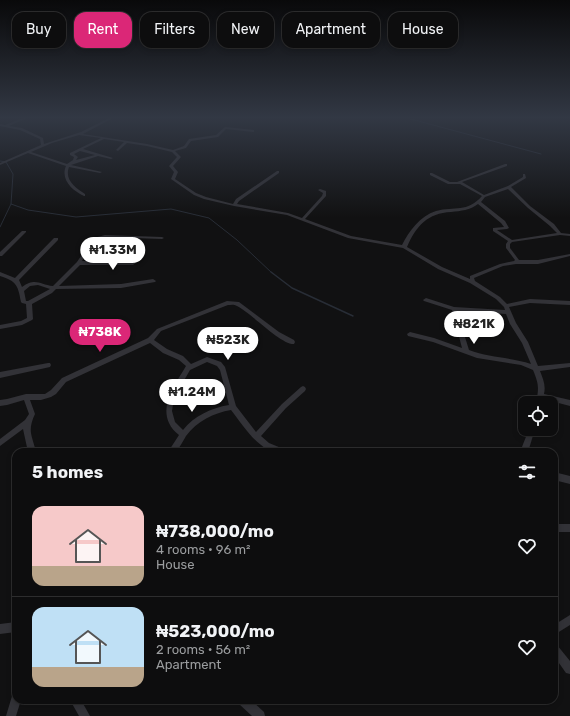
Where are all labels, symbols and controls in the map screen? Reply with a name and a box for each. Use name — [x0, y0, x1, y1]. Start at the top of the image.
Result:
chip: Buy — [12, 12, 66, 48]
chip: Rent — [74, 12, 132, 48]
chip: Filters — [140, 12, 209, 48]
chip: New — [217, 12, 274, 48]
chip: Apartment — [282, 12, 380, 48]
chip: House — [388, 12, 458, 48]
pin: ₦1.33M — [80, 237, 146, 271]
text: ₦1.33M — [89, 242, 137, 257]
pin: ₦821K — [446, 311, 502, 345]
text: ₦821K — [453, 316, 495, 331]
pin: ₦738K — [72, 319, 128, 353]
text: ₦738K — [79, 324, 121, 339]
pin: ₦523K — [200, 327, 256, 361]
text: ₦523K — [206, 332, 250, 347]
pin: ₦1.24M — [159, 379, 225, 413]
text: ₦1.24M — [168, 384, 216, 399]
map controls — [518, 396, 558, 436]
button: locate — [518, 396, 558, 436]
icon: filters — [516, 461, 538, 483]
text: 5 homes — [32, 462, 103, 482]
text: ₦738,000/mo — [156, 521, 274, 541]
icon: home — [64, 522, 112, 570]
icon: heart — [516, 535, 538, 557]
text: 4 rooms · 96 m² — [156, 542, 250, 557]
text: House — [156, 557, 194, 572]
text: ₦523,000/mo — [156, 621, 275, 641]
icon: home — [64, 623, 112, 671]
icon: heart — [516, 636, 538, 658]
text: 2 rooms · 56 m² — [156, 642, 250, 657]
text: Apartment — [156, 657, 221, 672]

